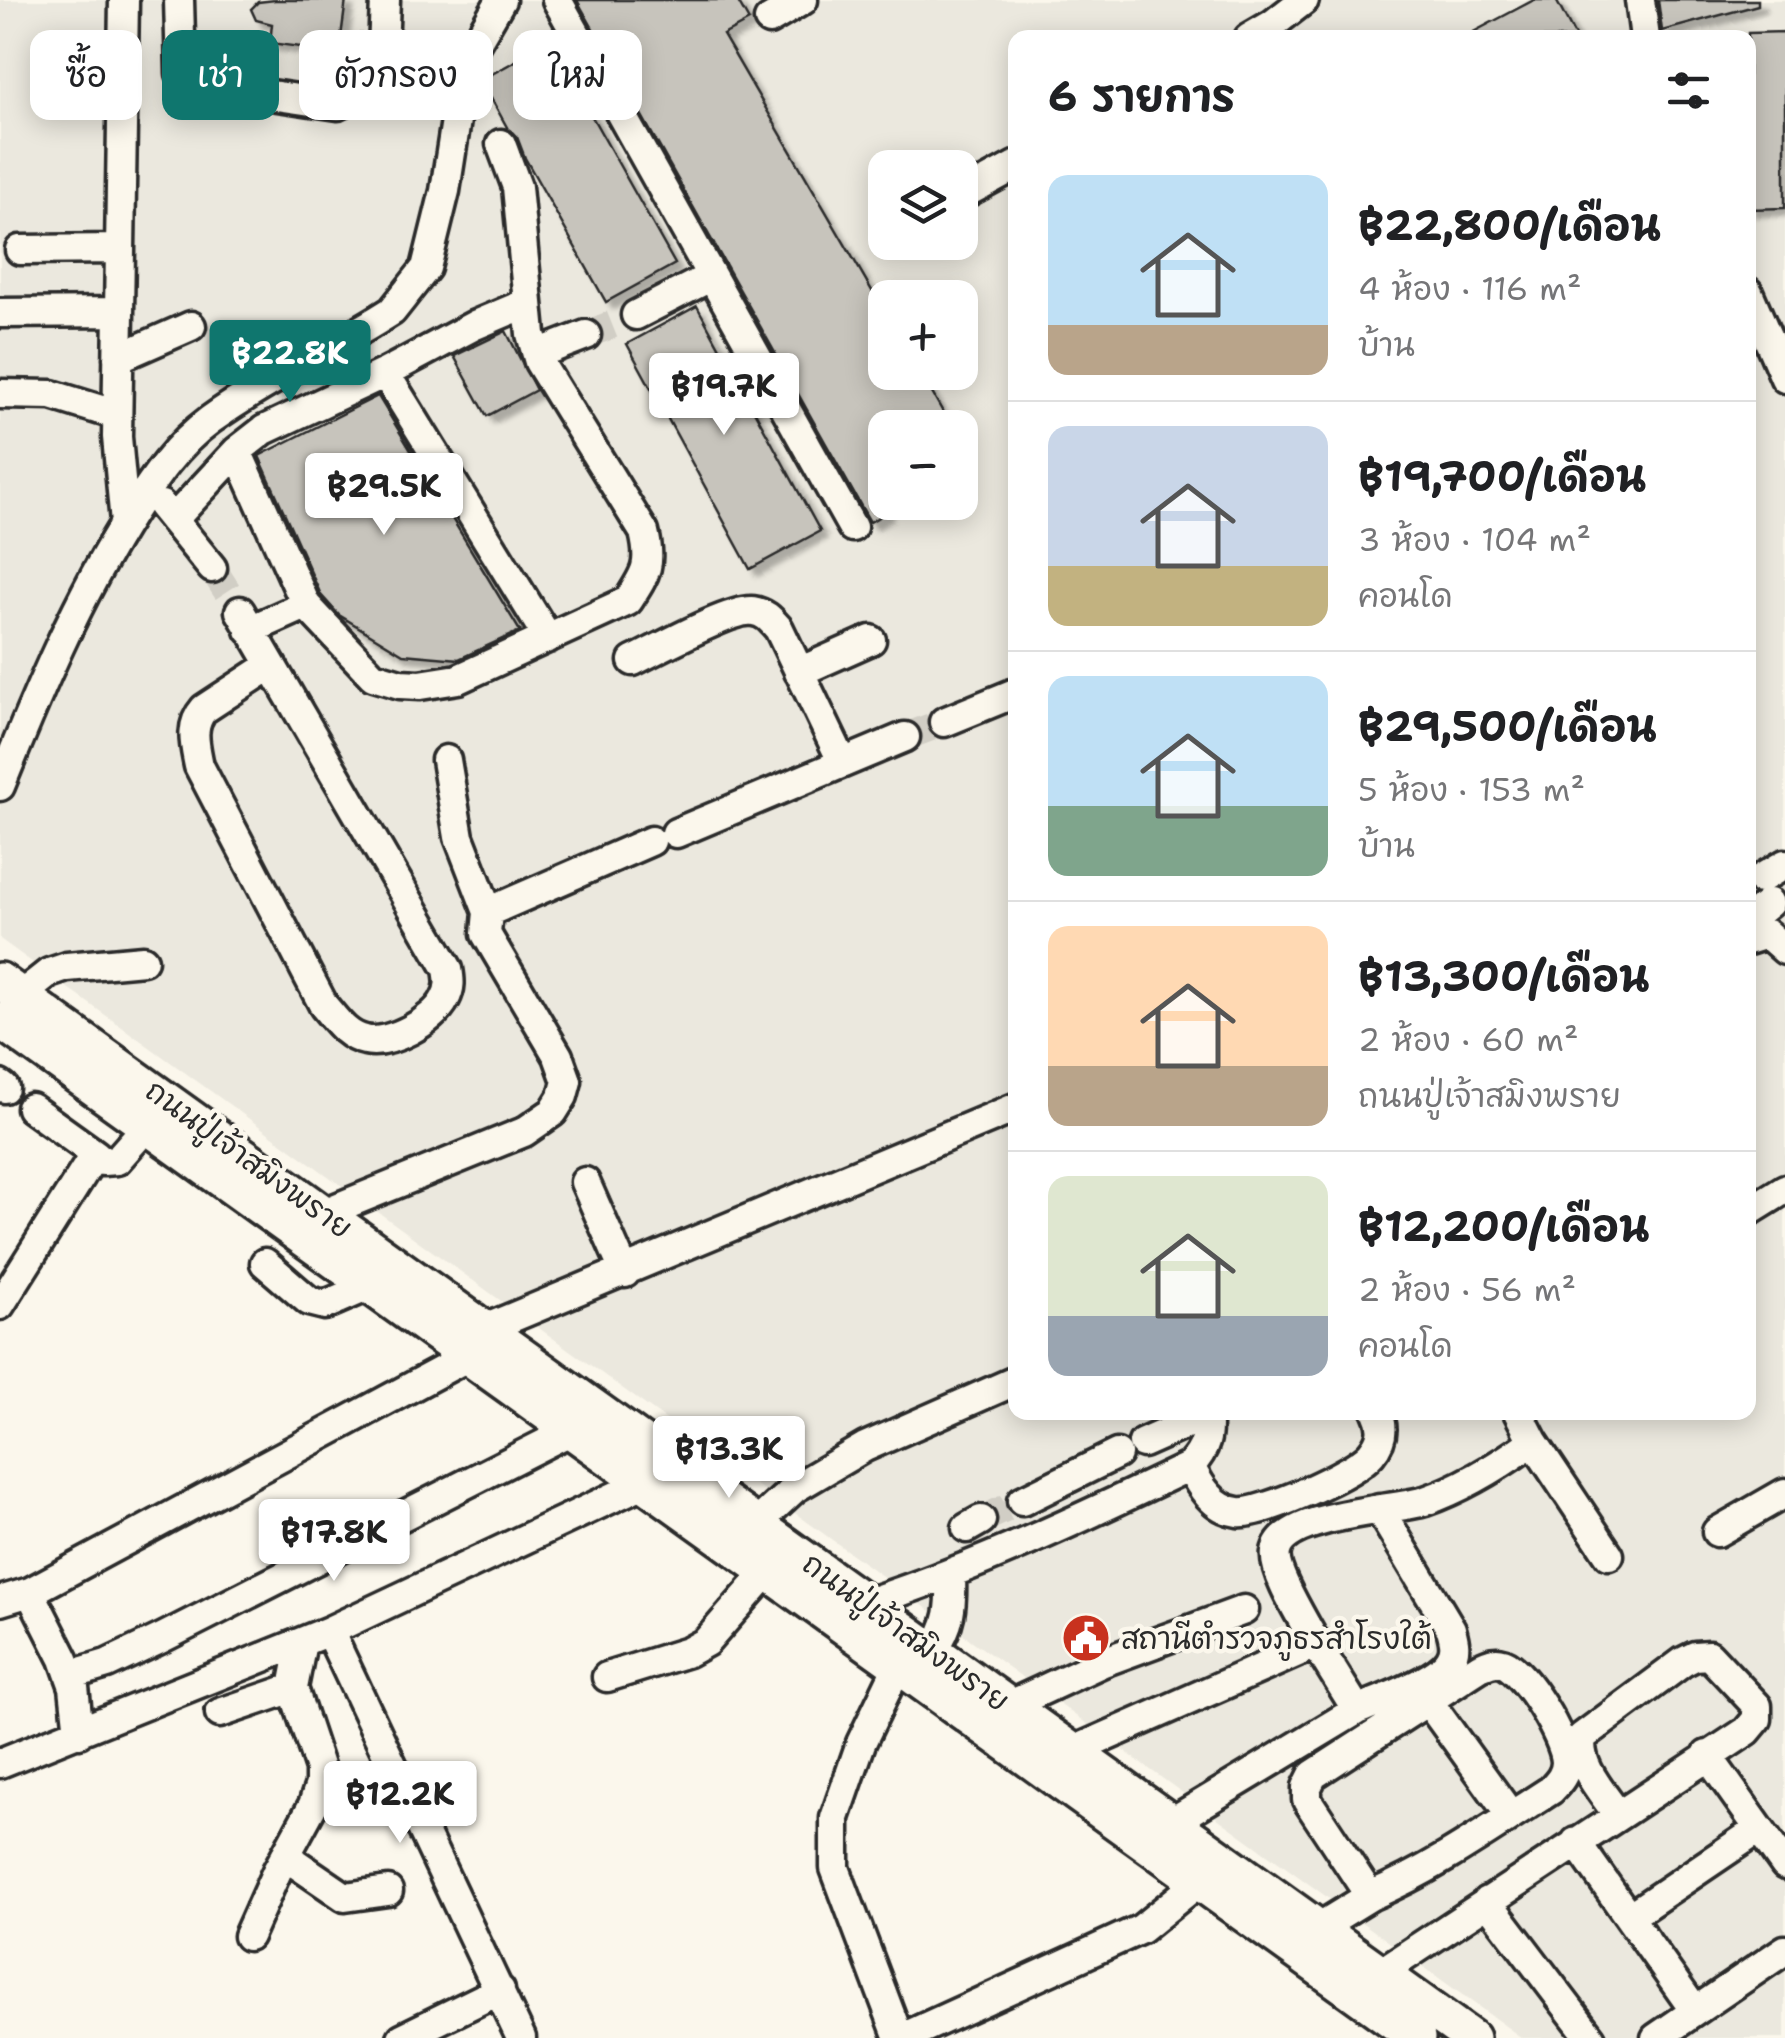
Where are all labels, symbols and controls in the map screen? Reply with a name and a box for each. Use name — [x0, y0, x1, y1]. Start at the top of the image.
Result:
chip: ซื้อ — [30, 30, 142, 120]
chip: เช่า — [162, 30, 279, 120]
chip: ตัวกรอง — [299, 30, 493, 120]
chip: ใหม่ — [513, 30, 642, 120]
icon: filters — [1661, 63, 1716, 118]
text: 6 รายการ — [1048, 68, 1235, 124]
map controls — [868, 150, 978, 520]
button: layers — [868, 150, 978, 260]
text: ฿22,800/เดือน — [1358, 197, 1661, 253]
icon: home — [1128, 215, 1248, 335]
text: 4 ห้อง · 116 m² — [1358, 267, 1582, 310]
button: + — [868, 280, 978, 390]
pin: ฿22.8K — [209, 320, 371, 405]
text: บ้าน — [1358, 323, 1415, 366]
text: ฿22.8K — [232, 331, 348, 374]
pin: ฿19.7K — [643, 353, 805, 438]
text: ฿19.7K — [671, 364, 777, 407]
button: − — [868, 410, 978, 520]
text: ฿19,700/เดือน — [1358, 448, 1646, 504]
pin: ฿29.5K — [303, 453, 465, 538]
text: ฿29.5K — [327, 464, 441, 507]
icon: home — [1128, 466, 1248, 586]
text: 3 ห้อง · 104 m² — [1358, 518, 1591, 561]
text: คอนโด — [1358, 574, 1452, 617]
text: ฿29,500/เดือน — [1358, 698, 1657, 754]
icon: home — [1128, 716, 1248, 836]
text: 5 ห้อง · 153 m² — [1358, 768, 1585, 811]
text: บ้าน — [1358, 824, 1415, 867]
text: ฿13,300/เดือน — [1358, 948, 1649, 1004]
icon: home — [1128, 966, 1248, 1086]
text: 2 ห้อง · 60 m² — [1358, 1018, 1578, 1061]
street label: ถนนปู่เจ้าสมิงพราย — [136, 1070, 361, 1250]
text: ถนนปู่เจ้าสมิงพราย — [1358, 1074, 1621, 1117]
text: ฿12,200/เดือน — [1358, 1198, 1649, 1254]
icon: home — [1128, 1216, 1248, 1336]
text: 2 ห้อง · 56 m² — [1358, 1268, 1576, 1311]
text: คอนโด — [1358, 1324, 1452, 1367]
pin: ฿13.3K — [648, 1416, 810, 1501]
text: ฿13.3K — [675, 1427, 783, 1470]
pin: ฿17.8K — [253, 1499, 415, 1584]
text: ฿17.8K — [281, 1510, 387, 1553]
street label: ถนนปู่เจ้าสมิงพราย — [793, 1543, 1018, 1723]
public building icon: สถานีตำรวจภูธรสำโรงใต้ — [1060, 1612, 1112, 1664]
place label: สถานีตำรวจภูธรสำโรงใต้ — [1121, 1618, 1432, 1661]
pin: ฿12.2K — [319, 1761, 481, 1846]
text: ฿12.2K — [346, 1772, 454, 1815]

